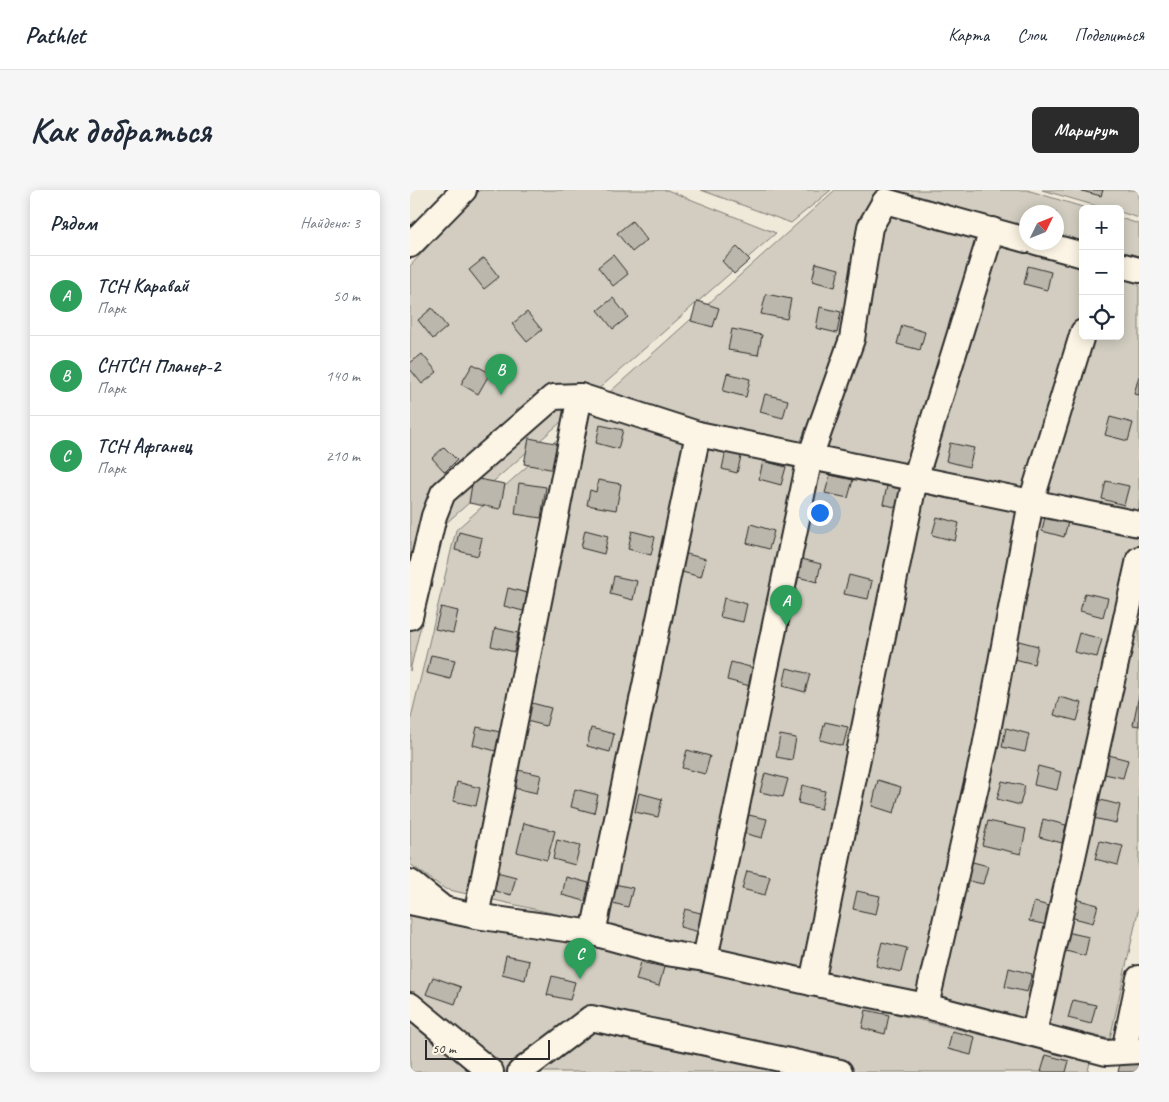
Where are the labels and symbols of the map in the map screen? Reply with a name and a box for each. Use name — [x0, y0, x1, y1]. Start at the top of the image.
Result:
north arrow — [1019, 205, 1064, 250]
pin: B — [485, 354, 517, 395]
your location — [807, 500, 833, 526]
pin: A — [770, 585, 802, 626]
pin: C — [564, 938, 596, 979]
scale bar — [425, 1037, 550, 1060]

